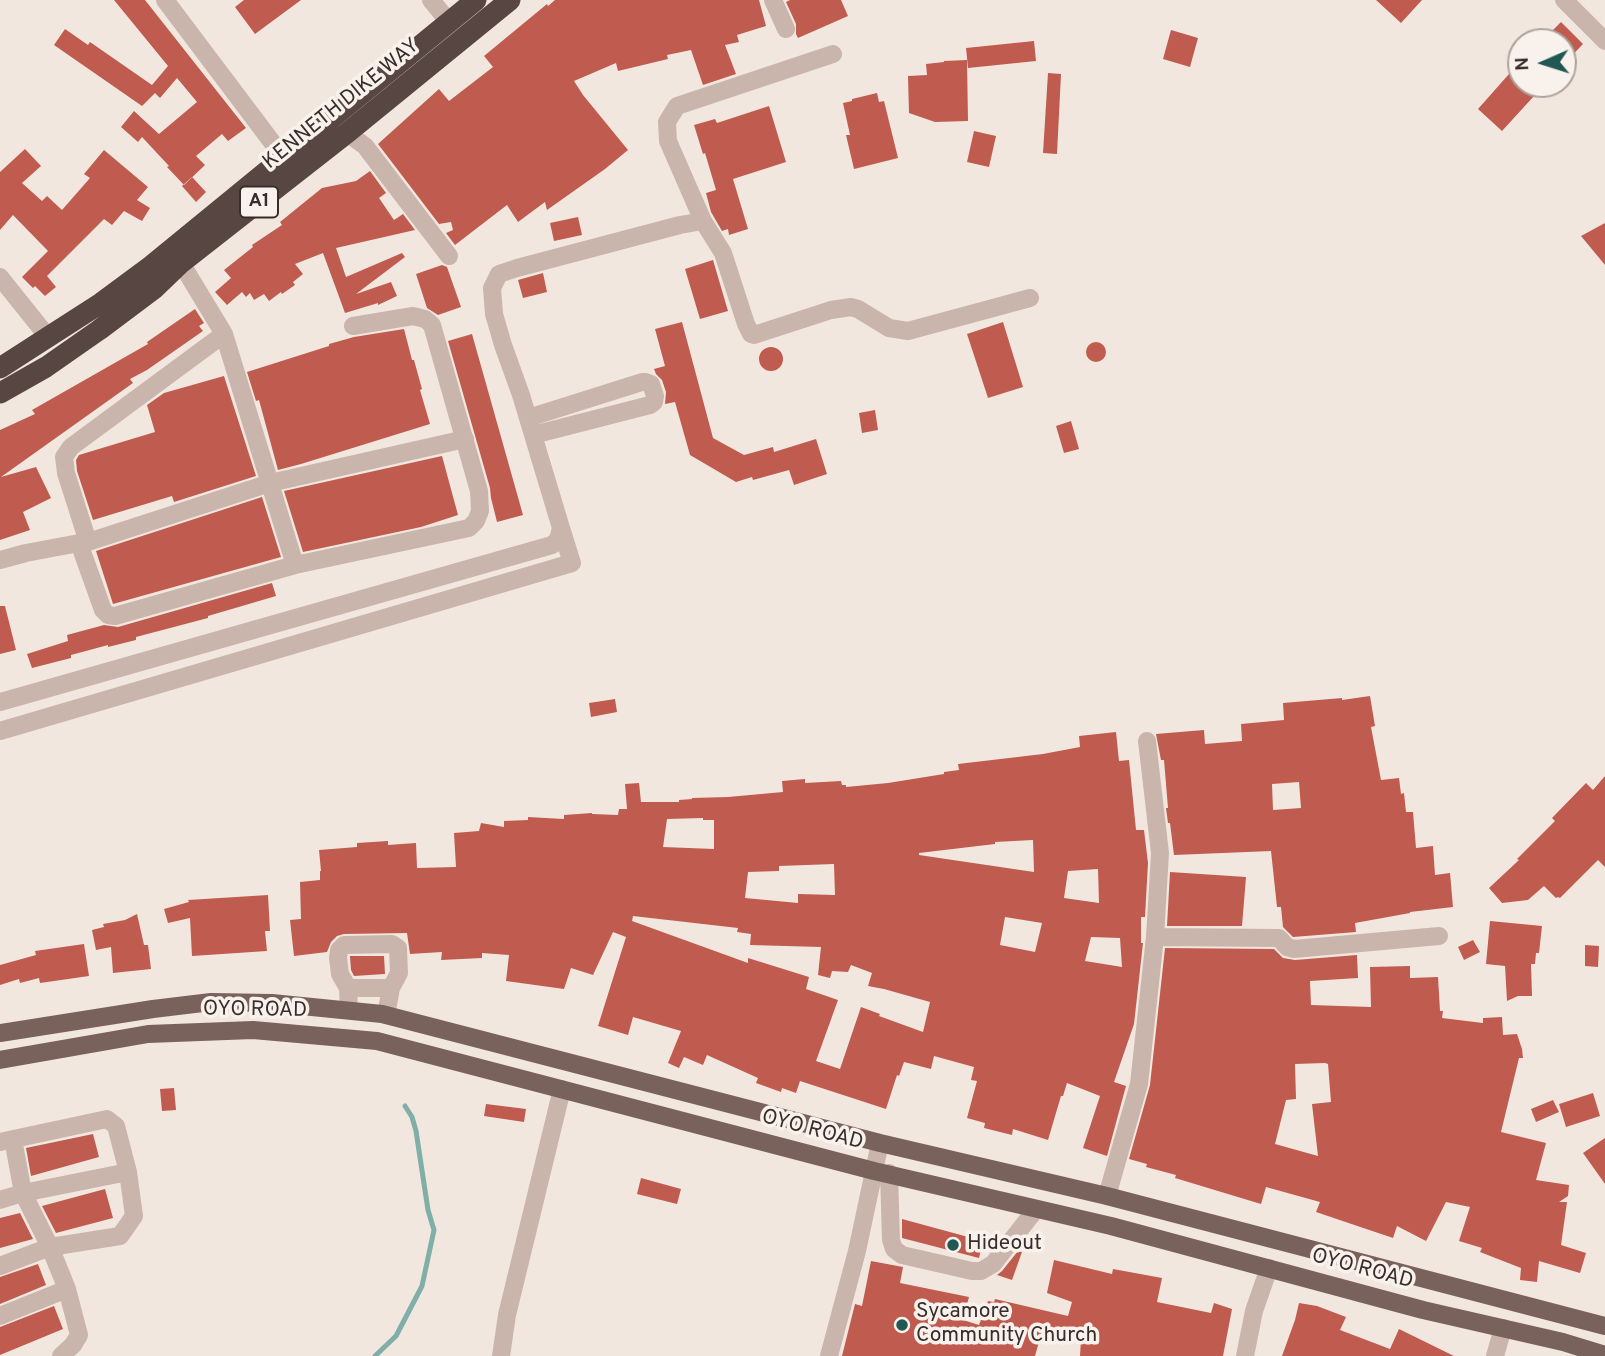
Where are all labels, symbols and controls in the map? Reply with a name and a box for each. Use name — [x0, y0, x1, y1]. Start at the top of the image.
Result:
north arrow — [1507, 28, 1577, 98]
street label: KENNETH DIKE WAY — [259, 34, 425, 176]
text: N — [1511, 57, 1535, 71]
road number: A1 — [240, 186, 278, 218]
street label: OYO ROAD — [203, 997, 307, 1025]
street label: OYO ROAD — [758, 1105, 866, 1157]
place label: Hideout — [967, 1232, 1042, 1258]
marker: Hideout — [945, 1237, 961, 1253]
street label: OYO ROAD — [1308, 1244, 1416, 1296]
place label: Sycamore Community Church — [916, 1300, 1097, 1350]
marker: Sycamore Community Church — [894, 1317, 910, 1333]

